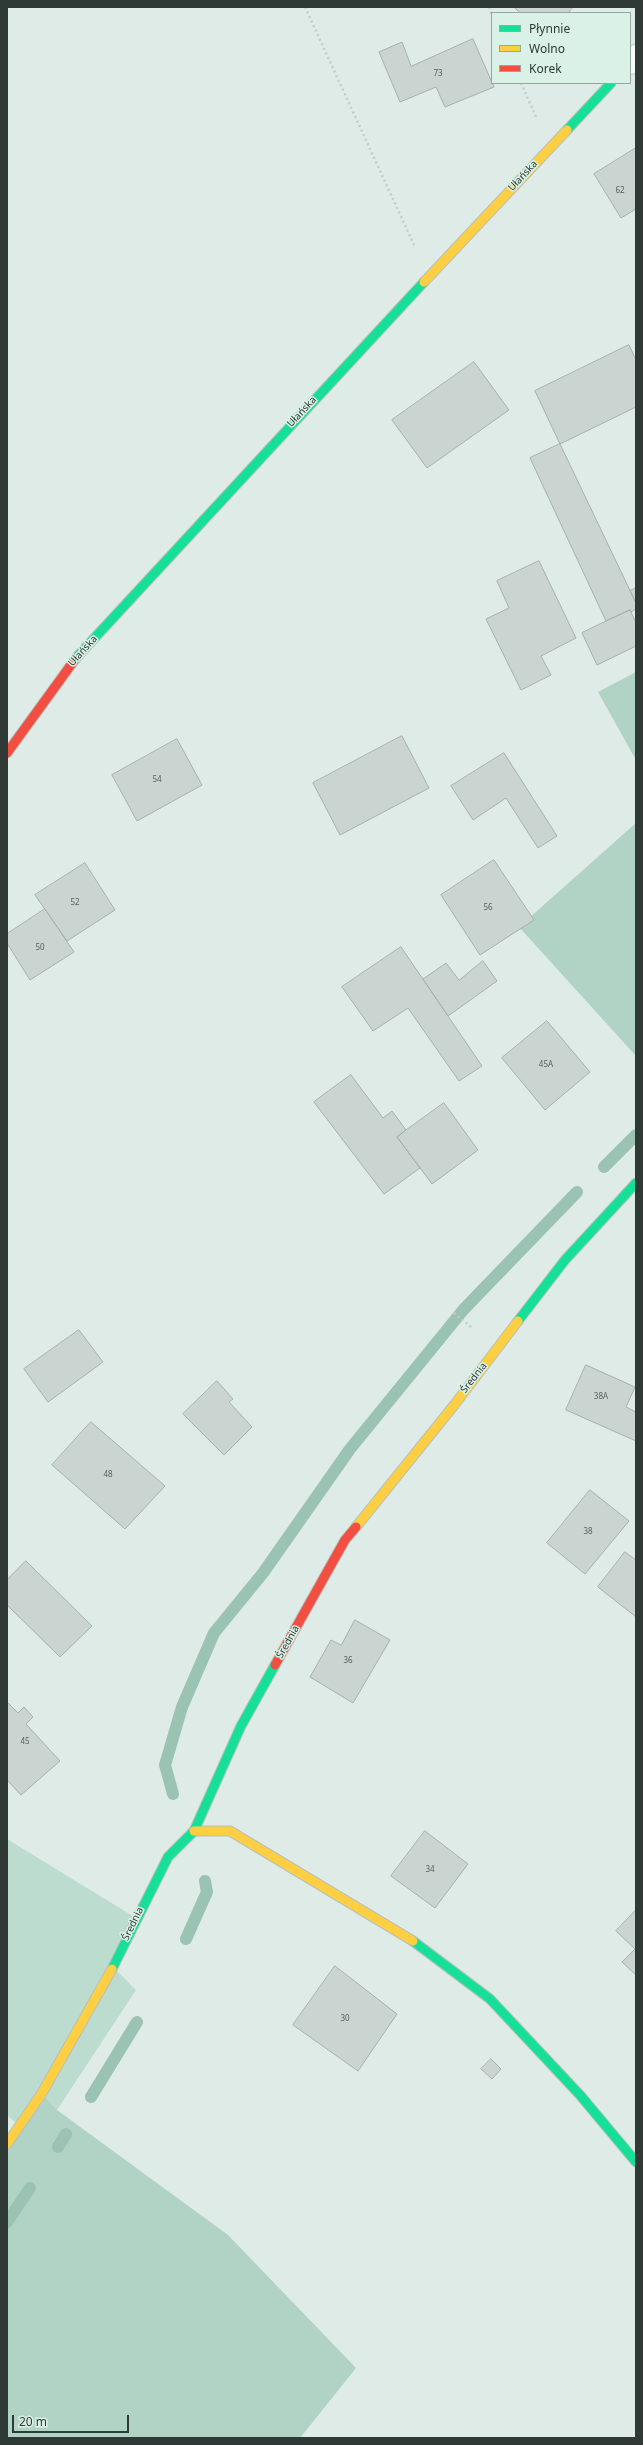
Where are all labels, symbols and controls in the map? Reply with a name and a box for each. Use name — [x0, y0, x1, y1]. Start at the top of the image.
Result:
legend — [491, 12, 631, 84]
text: Płynnie — [529, 20, 570, 37]
text: Wolno — [529, 40, 565, 57]
text: Korek — [529, 60, 562, 77]
house number: 73 — [433, 69, 443, 79]
street label: Ułańska — [506, 158, 540, 194]
house number: 62 — [615, 186, 625, 196]
street label: Ułańska — [285, 394, 319, 430]
street label: Ułańska — [66, 633, 100, 669]
house number: 54 — [152, 775, 162, 785]
house number: 52 — [70, 898, 80, 908]
house number: 56 — [483, 903, 493, 913]
house number: 50 — [35, 943, 45, 953]
house number: 45A — [539, 1060, 553, 1070]
street label: Średnia — [458, 1360, 490, 1396]
house number: 38A — [594, 1392, 608, 1402]
house number: 48 — [103, 1470, 113, 1480]
house number: 38 — [583, 1527, 593, 1537]
street label: Średnia — [274, 1624, 302, 1660]
house number: 36 — [343, 1656, 353, 1666]
house number: 45 — [20, 1737, 30, 1747]
house number: 34 — [425, 1865, 435, 1875]
street label: Średnia — [120, 1905, 146, 1943]
house number: 30 — [340, 2014, 350, 2024]
scale bar — [14, 2407, 131, 2433]
text: 20 m — [19, 2413, 47, 2430]

